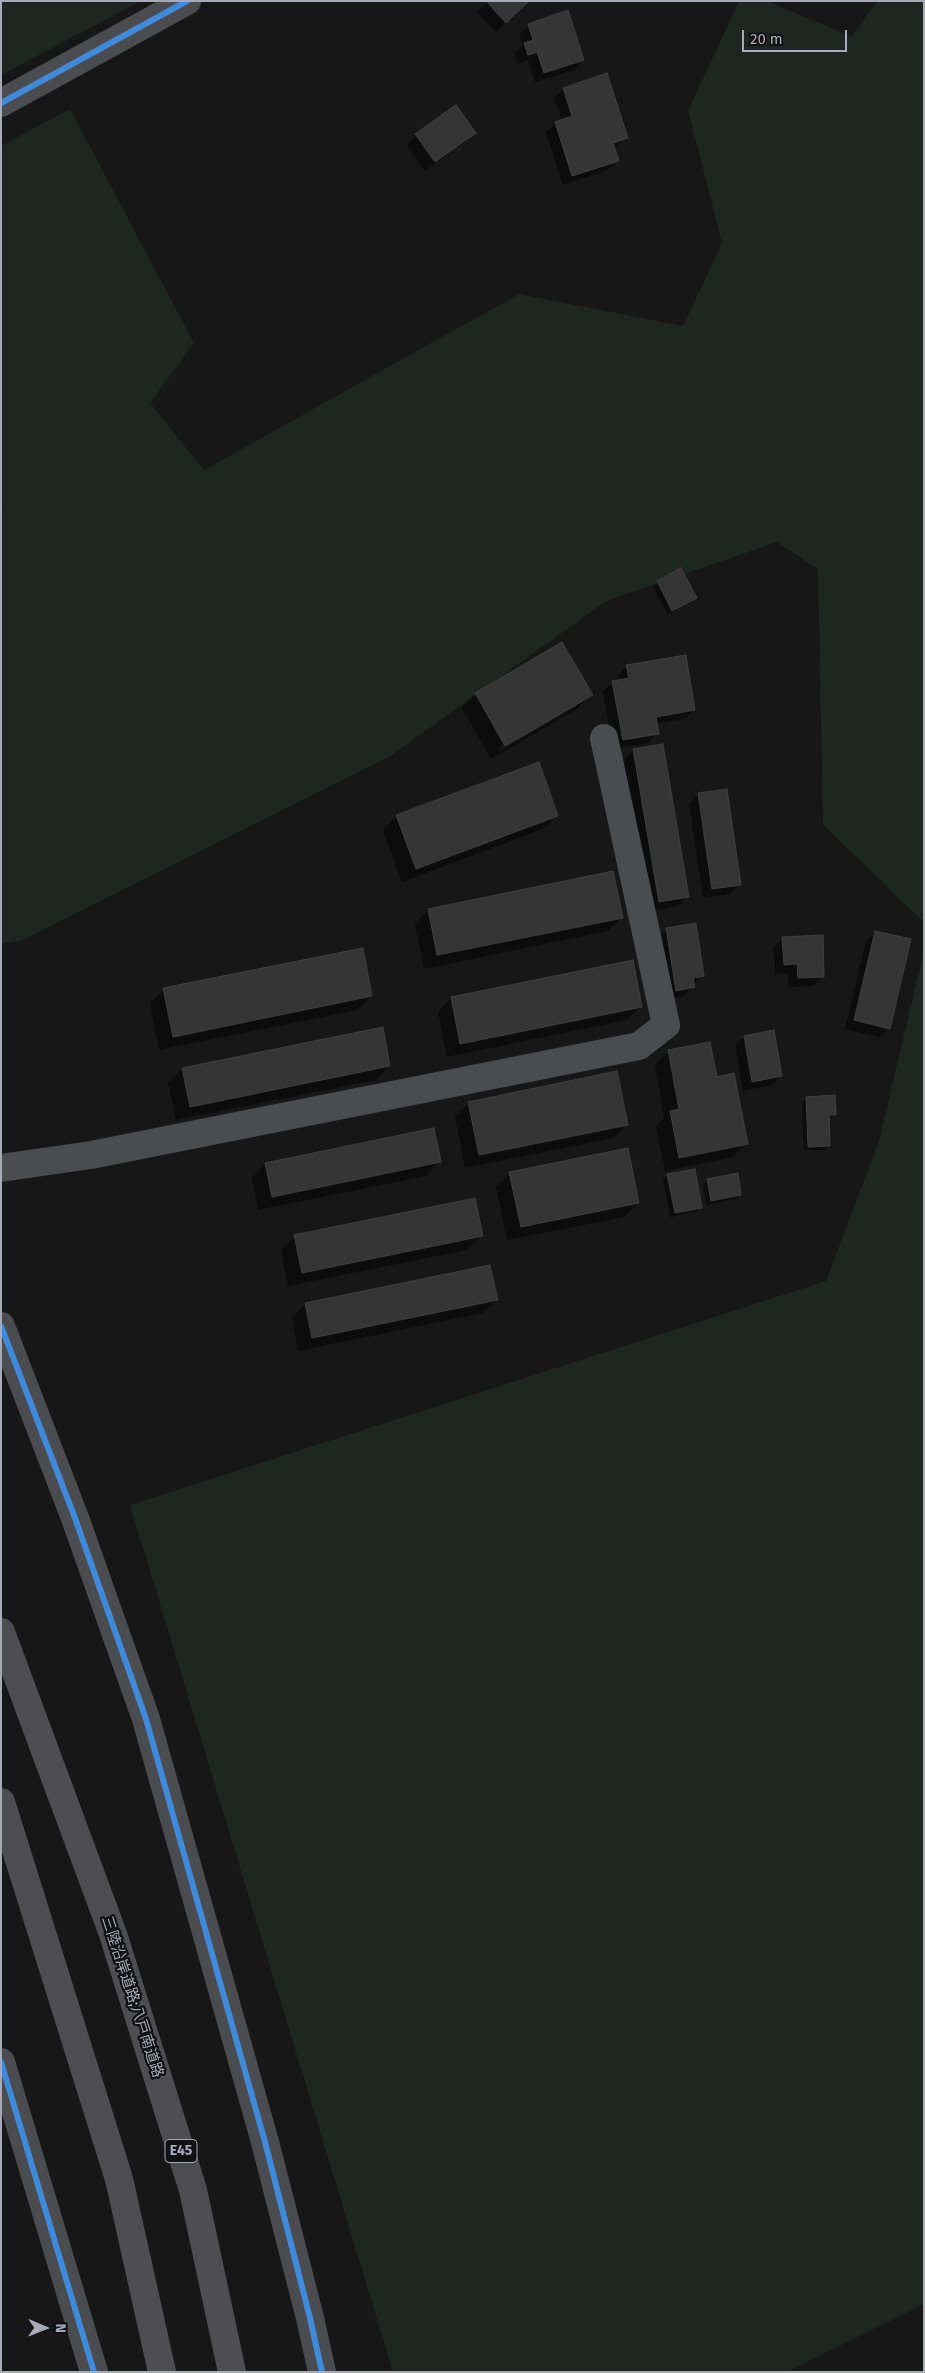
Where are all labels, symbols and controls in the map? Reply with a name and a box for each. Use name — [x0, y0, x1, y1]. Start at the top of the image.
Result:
scale bar — [745, 20, 850, 52]
text: 20 m — [750, 30, 783, 48]
street label: 三陸沿岸道路;八戸南道路 — [97, 1914, 167, 2080]
road number: E45 — [165, 2140, 197, 2162]
north arrow — [20, 2303, 70, 2353]
text: N — [52, 2323, 69, 2333]

